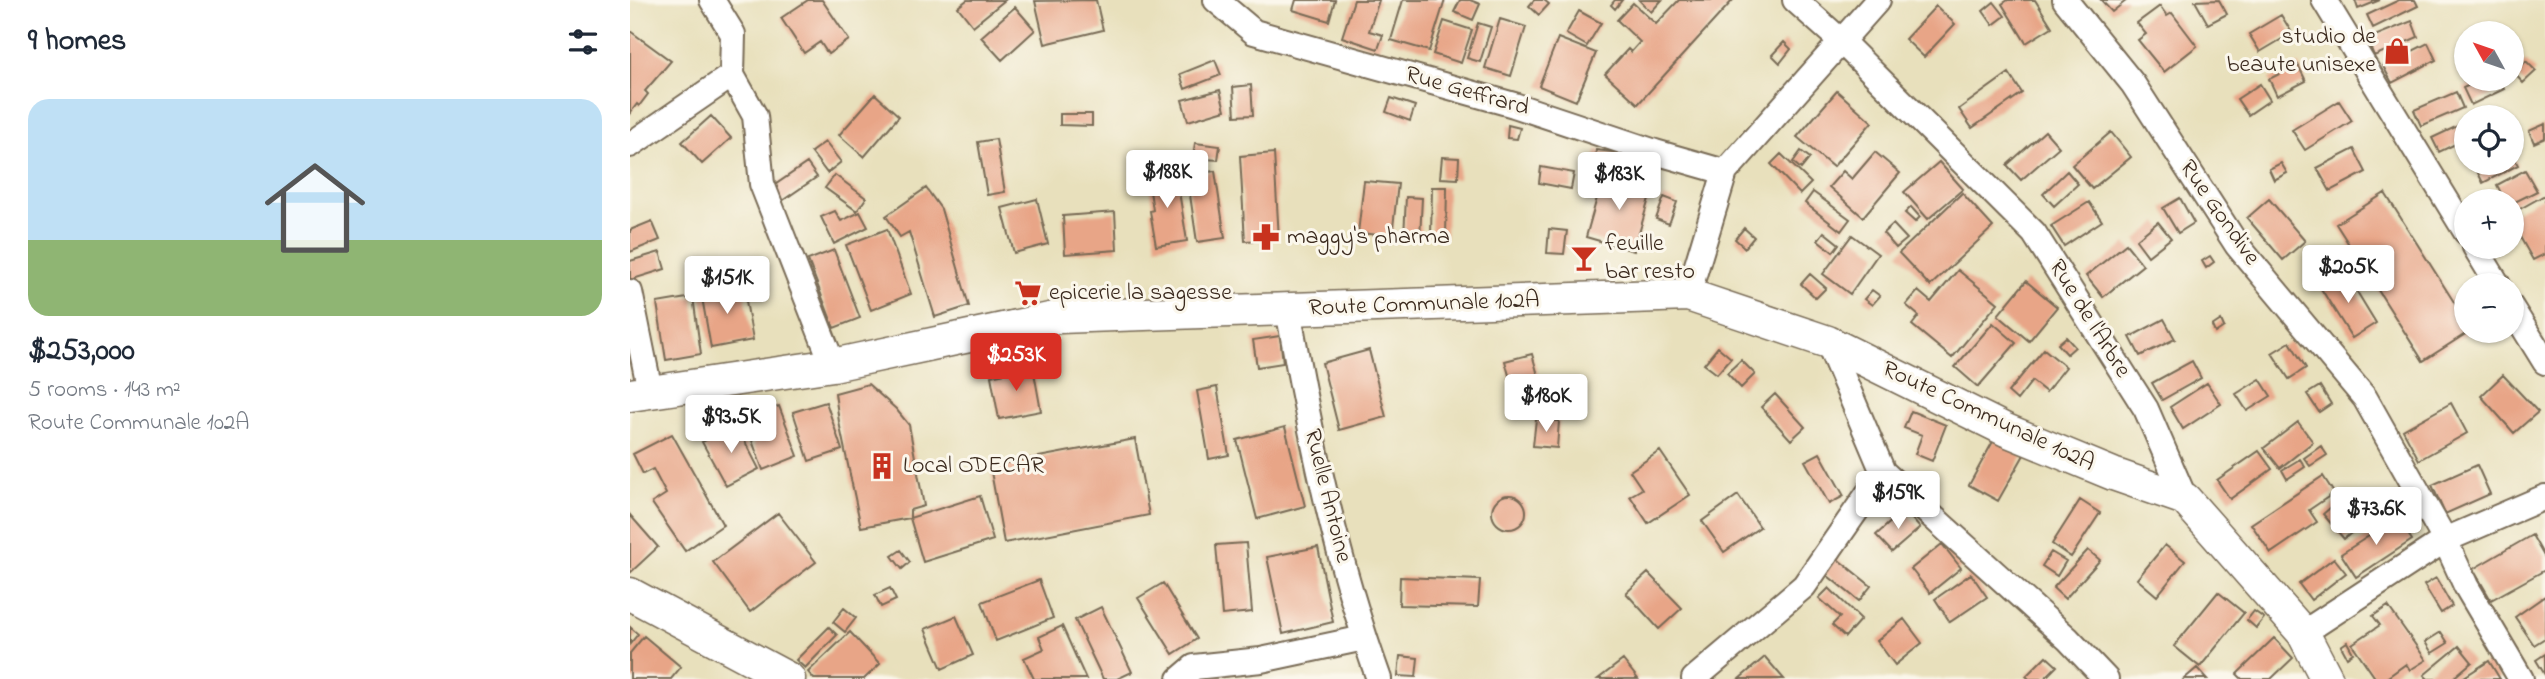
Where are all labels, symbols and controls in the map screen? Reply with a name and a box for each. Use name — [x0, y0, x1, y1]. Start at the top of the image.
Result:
text: 9 homes — [28, 20, 126, 64]
place label: studio de beaute unisexe — [2227, 20, 2376, 83]
north arrow — [2454, 21, 2524, 91]
map controls — [2454, 21, 2524, 343]
icon: filters — [564, 23, 602, 61]
shop icon: studio de beaute unisexe — [2382, 36, 2412, 66]
street label: Rue Geffrard — [1401, 58, 1534, 127]
button: locate — [2454, 105, 2524, 175]
icon: home — [252, 145, 378, 271]
pin: $188K — [1118, 150, 1216, 210]
pin: $183K — [1570, 152, 1668, 212]
street label: Rue Gondive — [2170, 153, 2268, 273]
text: $188K — [1142, 156, 1192, 189]
text: $183K — [1594, 158, 1644, 191]
button: + — [2454, 189, 2524, 259]
place label: maggy's pharma — [1287, 220, 1450, 256]
pharmacy icon: maggy's pharma — [1251, 222, 1281, 252]
place label: feuille bar resto — [1605, 227, 1695, 290]
bar icon: feuille bar resto — [1569, 243, 1599, 273]
pin: $205K — [2299, 246, 2397, 305]
text: $205K — [2318, 251, 2378, 284]
street label: Rue de l'Arbre — [2039, 253, 2139, 385]
pin: $151K — [678, 256, 776, 316]
text: $151K — [701, 262, 753, 295]
button: − — [2454, 273, 2524, 343]
place label: epicerie la sagesse — [1049, 276, 1232, 311]
supermarket icon: epicerie la sagesse — [1013, 278, 1043, 308]
street label: Route Communale 102A — [1308, 283, 1540, 327]
text: $253,000 — [28, 330, 135, 374]
pin: $253K — [967, 334, 1065, 393]
text: $253K — [986, 339, 1046, 372]
street label: Route Communale 102A — [1876, 352, 2100, 482]
text: 5 rooms · 143 m² — [28, 374, 181, 407]
pin: $180K — [1497, 374, 1595, 434]
text: $180K — [1521, 380, 1571, 413]
pin: $93.5K — [674, 396, 788, 455]
text: $93.5K — [701, 401, 761, 434]
text: Route Communale 102A — [28, 407, 249, 440]
street label: Ruelle Antoine — [1294, 426, 1361, 567]
place label: Local ODECAR — [903, 449, 1045, 484]
building icon: Local ODECAR — [867, 451, 897, 481]
pin: $159K — [1849, 472, 1947, 531]
text: $159K — [1872, 477, 1924, 510]
pin: $73.6K — [2319, 488, 2433, 547]
text: $73.6K — [2347, 493, 2405, 526]

